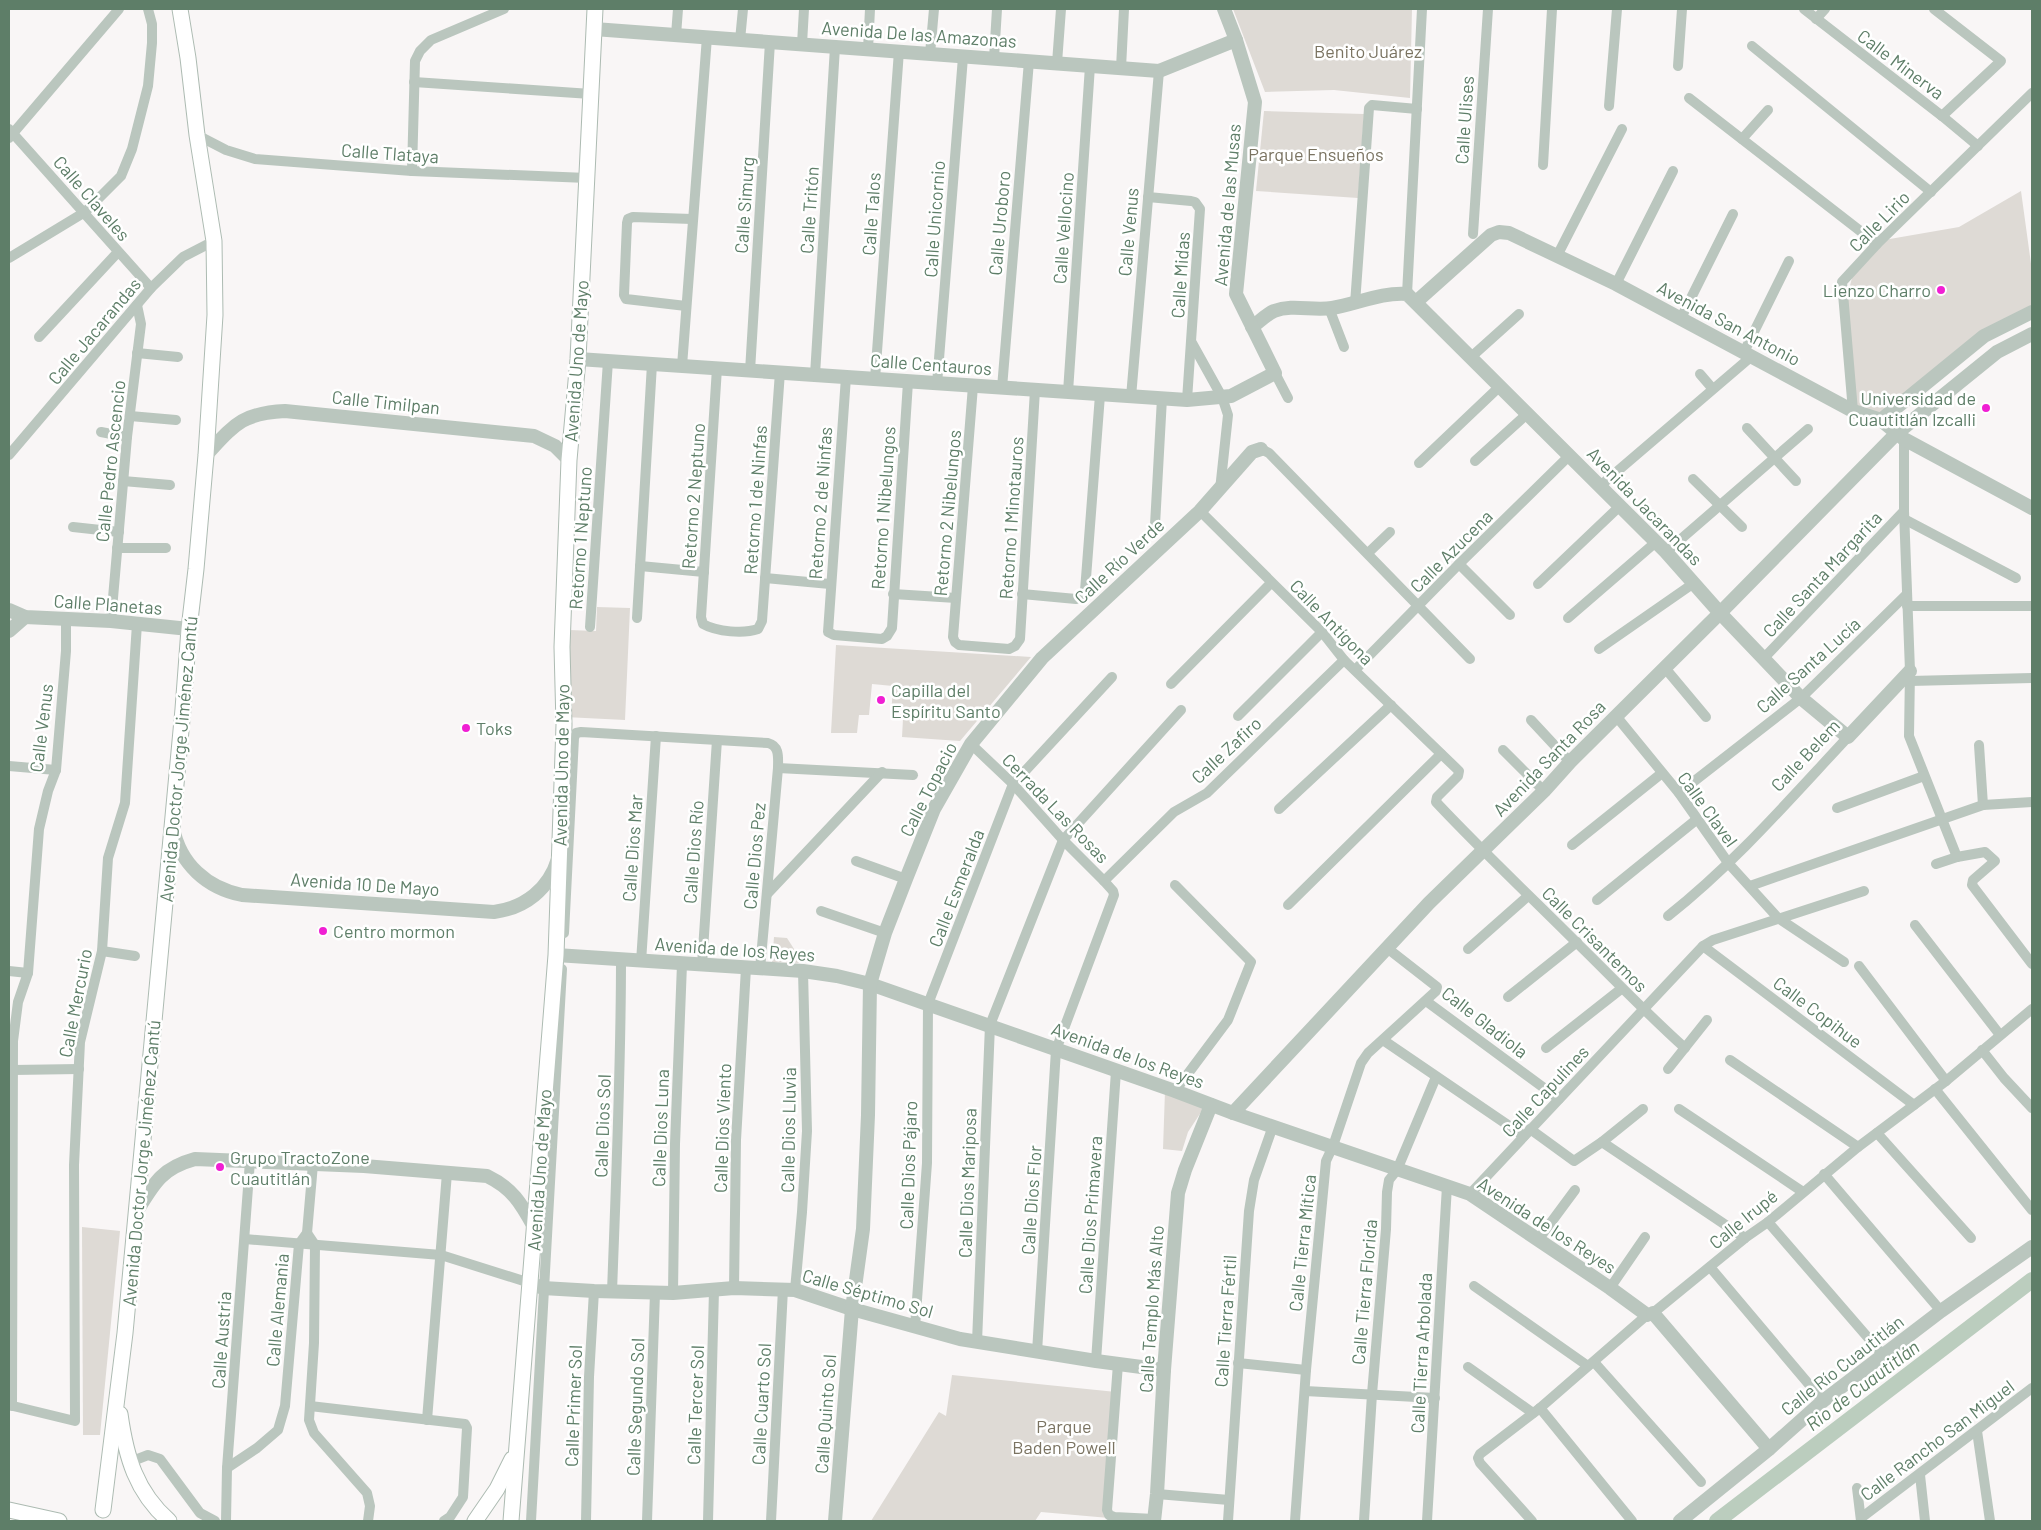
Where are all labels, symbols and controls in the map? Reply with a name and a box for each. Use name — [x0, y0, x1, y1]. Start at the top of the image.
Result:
street label: Avenida De las Amazonas — [821, 16, 1017, 52]
street label: Calle Minerva — [1853, 24, 1949, 104]
park label: Benito Juárez — [1314, 40, 1422, 62]
street label: Calle Ulises — [1450, 75, 1478, 165]
street label: Avenida de las Musas — [1209, 123, 1245, 287]
street label: Calle Tlataya — [340, 139, 440, 167]
park label: Parque Ensueños — [1248, 143, 1384, 165]
street label: Calle Claveles — [49, 151, 135, 245]
street label: Calle Simurg — [730, 156, 758, 254]
street label: Calle Unicornio — [919, 160, 949, 278]
street label: Calle Tritón — [795, 166, 823, 254]
street label: Calle Uroboro — [983, 170, 1015, 276]
street label: Calle Vellocino — [1048, 171, 1078, 285]
street label: Calle Talos — [857, 172, 885, 256]
street label: Calle Lirio — [1844, 186, 1914, 256]
street label: Calle Venus — [1113, 187, 1143, 277]
street label: Calle Midas — [1166, 231, 1194, 319]
street label: Calle Jacarandas — [43, 273, 145, 389]
street label: Avenida San Antonio — [1654, 276, 1804, 370]
street label: Avenida Uno de Mayo — [559, 279, 593, 443]
place label: Lienzo Charro — [1823, 279, 1931, 301]
marker: Lienzo Charro — [1935, 284, 1947, 296]
street label: Calle Centauros — [869, 349, 993, 379]
street label: Calle Pedro Ascencio — [91, 379, 129, 543]
street label: Calle Timilpan — [331, 385, 441, 419]
place label: Universidad de Cuautitlán Izcalli — [1848, 387, 1976, 430]
marker: Universidad de Cuautitlán Izcalli — [1980, 402, 1992, 414]
street label: Retorno 2 Neptuno — [677, 422, 709, 570]
street label: Retorno 1 de Ninfas — [739, 425, 771, 575]
street label: Retorno 2 de Ninfas — [804, 426, 836, 580]
street label: Retorno 1 Nibelungos — [866, 426, 900, 590]
street label: Retorno 2 Nibelungos — [929, 429, 965, 597]
street label: Retorno 1 Minotauros — [994, 436, 1028, 600]
street label: Avenida Jacarandas — [1583, 442, 1707, 570]
street label: Retorno 1 Neptuno — [564, 466, 596, 610]
street label: Calle Azucena — [1405, 505, 1497, 597]
street label: Calle Santa Margarita — [1758, 506, 1886, 642]
street label: Calle Río Verde — [1069, 514, 1169, 608]
street label: Calle Antígona — [1286, 575, 1378, 669]
street label: Calle Planetas — [53, 589, 163, 619]
street label: Calle Santa Lucía — [1751, 613, 1865, 717]
street label: Avenida Doctor Jorge Jiménez Cantú — [155, 615, 201, 903]
place label: Capilla del Espíritu Santo — [891, 679, 1001, 722]
street label: Calle Venus — [25, 683, 57, 773]
street label: Avenida Uno de Mayo — [549, 684, 573, 846]
marker: Capilla del Espíritu Santo — [875, 694, 887, 706]
street label: Avenida Santa Rosa — [1488, 695, 1610, 821]
street label: Calle Zafiro — [1186, 712, 1266, 788]
street label: Calle Belem — [1766, 714, 1844, 796]
place label: Toks — [476, 717, 512, 739]
marker: Toks — [460, 722, 472, 734]
street label: Calle Topacio — [895, 738, 961, 840]
street label: Cerrada Las Rosas — [998, 748, 1114, 868]
street label: Calle Clavel — [1673, 767, 1743, 851]
street label: Calle Dios Mar — [617, 793, 647, 903]
street label: Calle Dios Río — [678, 799, 708, 905]
street label: Calle Dios Pez — [738, 802, 770, 910]
street label: Calle Esmeralda — [923, 826, 989, 950]
street label: Avenida 10 De Mayo — [290, 868, 440, 900]
street label: Calle Crisantemos — [1538, 882, 1652, 996]
place label: Centro mormon — [333, 920, 455, 942]
marker: Centro mormon — [317, 925, 329, 937]
street label: Avenida de los Reyes — [654, 932, 816, 966]
street label: Calle Mercurio — [54, 947, 96, 1059]
street label: Calle Copihue — [1769, 971, 1867, 1053]
street label: Calle Gladiola — [1437, 981, 1533, 1063]
street label: Avenida de los Reyes — [1049, 1017, 1207, 1093]
street label: Avenida Doctor Jorge Jiménez Cantú — [118, 1019, 164, 1307]
street label: Calle Capulines — [1497, 1041, 1593, 1141]
street label: Calle Dios Viento — [709, 1063, 735, 1193]
street label: Calle Dios Lluvia — [776, 1067, 800, 1193]
street label: Calle Dios Luna — [647, 1069, 673, 1187]
street label: Calle Dios Sol — [589, 1074, 615, 1178]
street label: Avenida Uno de Mayo — [522, 1088, 556, 1252]
street label: Calle Dios Pájaro — [895, 1100, 921, 1230]
street label: Calle Dios Mariposa — [953, 1108, 981, 1258]
street label: Calle Dios Primavera — [1073, 1135, 1107, 1295]
street label: Calle Dios Flor — [1016, 1144, 1046, 1256]
place label: Grupo TractoZone Cuautitlán — [230, 1146, 370, 1189]
marker: Grupo TractoZone Cuautitlán — [214, 1161, 226, 1173]
street label: Avenida de los Reyes — [1474, 1172, 1620, 1278]
street label: Calle Tierra Mítica — [1284, 1173, 1320, 1313]
street label: Calle Irupé — [1704, 1185, 1782, 1253]
street label: Calle Tierra Florida — [1347, 1218, 1381, 1366]
street label: Calle Templo Más Alto — [1134, 1224, 1168, 1394]
street label: Calle Alemania — [261, 1252, 293, 1368]
street label: Calle Tierra Fértil — [1209, 1254, 1241, 1388]
street label: Calle Séptimo Sol — [800, 1264, 936, 1322]
street label: Calle Tierra Arbolada — [1406, 1272, 1436, 1434]
street label: Calle Austria — [207, 1291, 235, 1389]
street label: Calle Río Cuautitlán — [1776, 1310, 1908, 1420]
water label: Rio de Cuautitlán — [1801, 1335, 1923, 1435]
street label: Calle Segundo Sol — [622, 1338, 648, 1476]
street label: Calle Cuarto Sol — [747, 1342, 775, 1466]
street label: Calle Primer Sol — [560, 1345, 586, 1467]
street label: Calle Tercer Sol — [682, 1345, 708, 1465]
street label: Calle Quinto Sol — [810, 1353, 840, 1475]
street label: Calle Rancho San Miguel — [1856, 1375, 2018, 1505]
park label: Parque Baden Powell — [1012, 1415, 1116, 1458]

